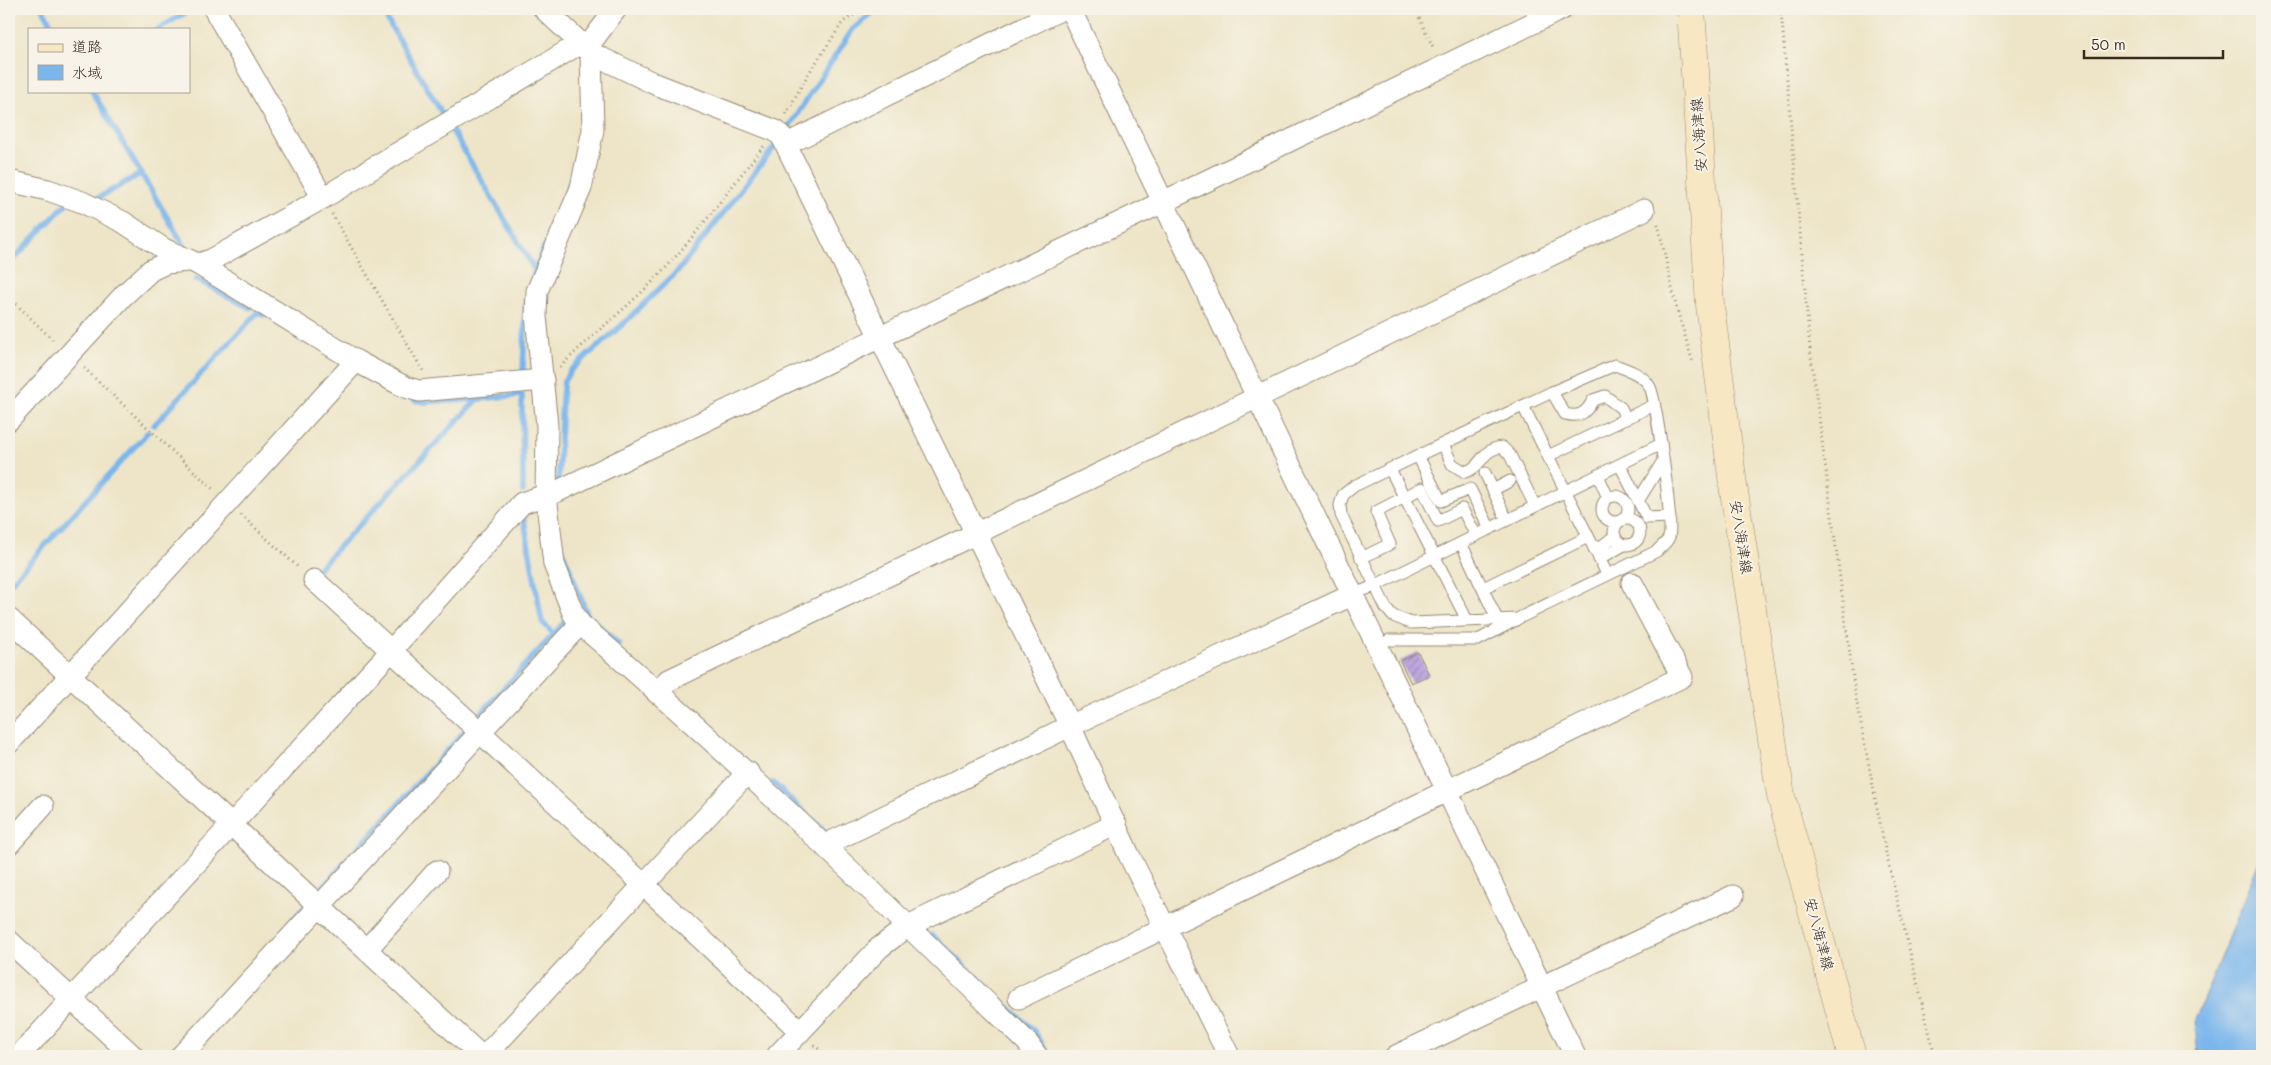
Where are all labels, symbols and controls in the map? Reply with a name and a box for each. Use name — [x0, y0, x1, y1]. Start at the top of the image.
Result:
legend — [28, 28, 190, 92]
scale bar — [2084, 28, 2222, 60]
text: 50 m — [2091, 34, 2126, 54]
text: 道路 — [72, 36, 102, 56]
text: 水域 — [72, 62, 102, 82]
street label: 安八海津線 — [1685, 97, 1711, 173]
street label: 安八海津線 — [1726, 498, 1758, 575]
street label: 安八海津線 — [1801, 895, 1839, 973]

